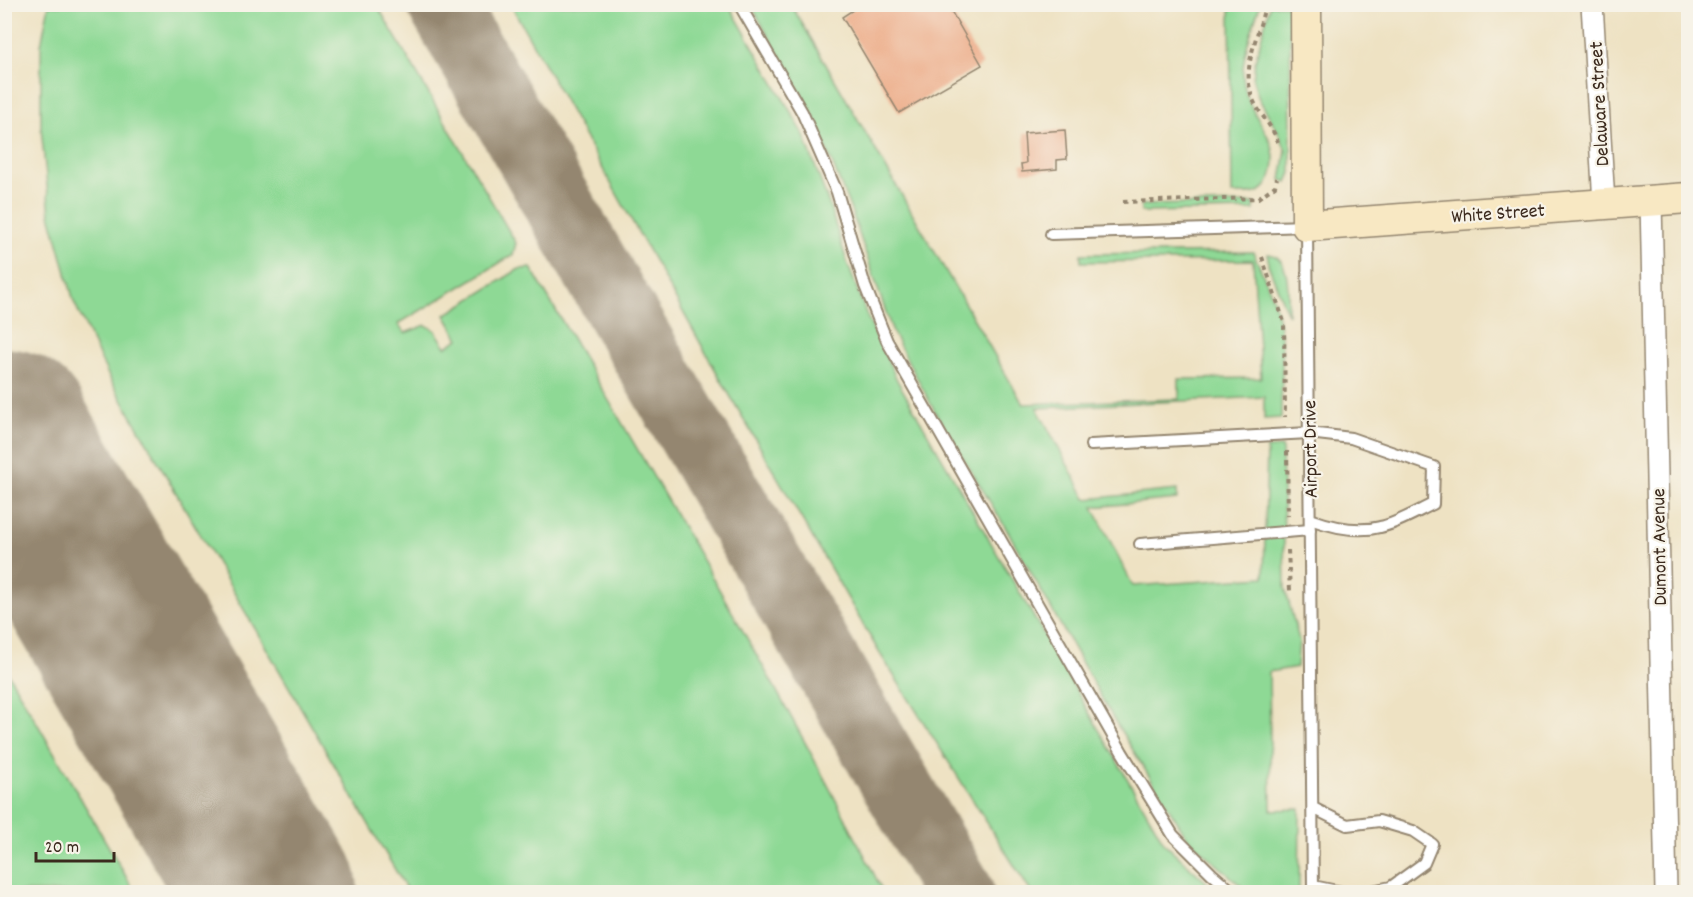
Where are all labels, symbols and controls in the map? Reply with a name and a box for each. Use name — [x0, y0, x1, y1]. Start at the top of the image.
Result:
street label: Delaware Street — [1584, 41, 1618, 167]
street label: White Street — [1451, 198, 1546, 232]
street label: Airport Drive — [1297, 399, 1327, 498]
street label: Dumont Avenue — [1646, 488, 1676, 606]
scale bar — [36, 825, 114, 863]
text: 20 m — [45, 836, 79, 861]

